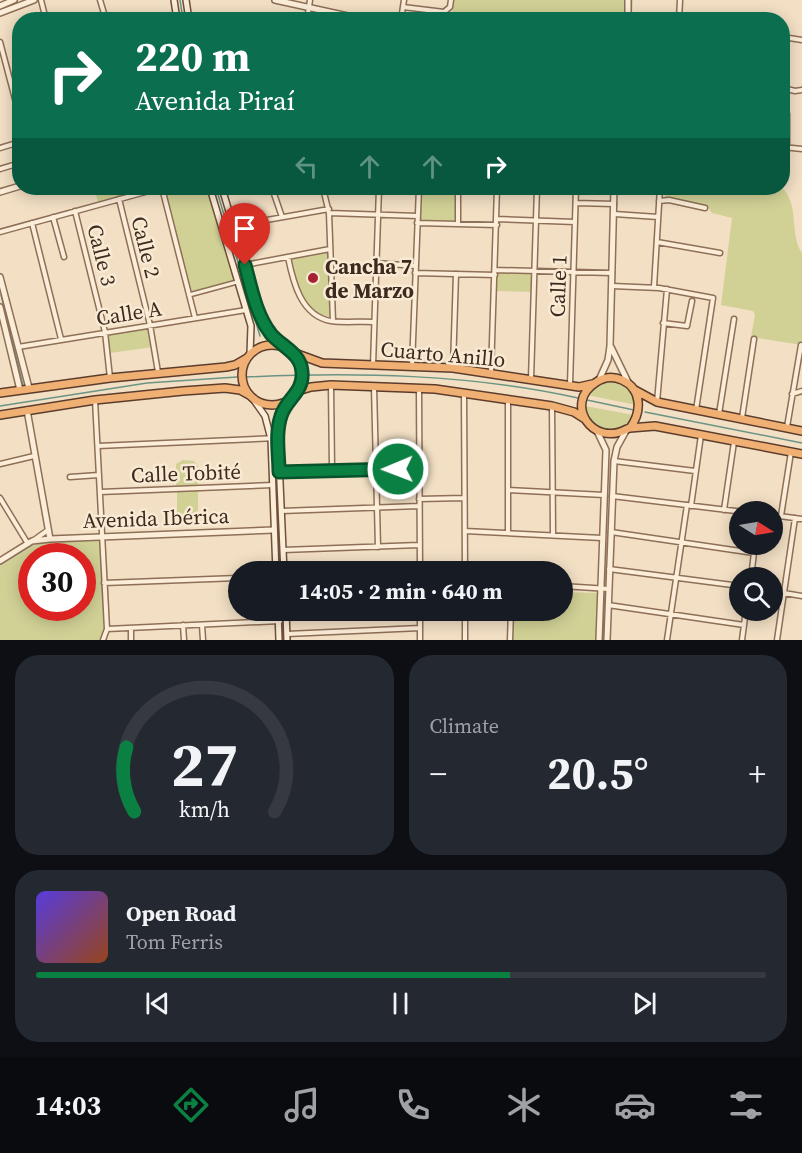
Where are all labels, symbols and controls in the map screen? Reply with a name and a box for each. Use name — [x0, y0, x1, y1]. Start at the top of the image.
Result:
text: 220 m — [135, 27, 250, 85]
icon: right — [36, 36, 114, 114]
text: Avenida Piraí — [135, 82, 295, 119]
icon: left — [290, 150, 323, 183]
icon: ahead — [353, 150, 386, 183]
icon: ahead — [416, 150, 449, 183]
icon: right — [479, 150, 512, 183]
pin — [219, 203, 270, 265]
icon: arrive — [228, 212, 261, 245]
street label: Calle 2 — [124, 213, 168, 281]
street label: Calle 3 — [80, 221, 124, 289]
place label: Cancha 7 de Marzo — [325, 252, 414, 305]
street label: Calle 1 — [542, 254, 574, 318]
marker: Cancha 7 de Marzo — [306, 271, 320, 285]
street label: Calle A — [94, 294, 164, 332]
street label: Cuarto Anillo — [379, 334, 507, 374]
position arrow — [366, 437, 430, 501]
street label: Calle Tobité — [130, 457, 242, 489]
street label: Avenida Ibérica — [82, 501, 230, 535]
north arrow — [729, 501, 783, 555]
map controls — [729, 501, 783, 621]
speed limit sign: 30 — [18, 543, 96, 621]
button: search — [729, 567, 783, 621]
text: 14:05 · 2 min · 640 m — [299, 576, 502, 606]
text: Climate — [430, 712, 499, 740]
text: 27 — [170, 721, 238, 807]
text: 20.5° — [547, 742, 648, 804]
text: − — [430, 751, 447, 796]
text: + — [749, 751, 766, 796]
text: km/h — [179, 795, 230, 824]
text: Open Road — [126, 898, 236, 928]
text: Tom Ferris — [126, 928, 223, 956]
icon: previous — [141, 987, 174, 1020]
icon: pause — [384, 987, 417, 1020]
icon: next — [628, 987, 661, 1020]
icon: directions — [170, 1084, 212, 1126]
icon: music — [281, 1084, 323, 1126]
icon: phone — [392, 1084, 434, 1126]
icon: climate — [503, 1084, 545, 1126]
icon: car — [614, 1084, 656, 1126]
icon: filters — [725, 1084, 767, 1126]
text: 14:03 — [35, 1087, 101, 1124]

